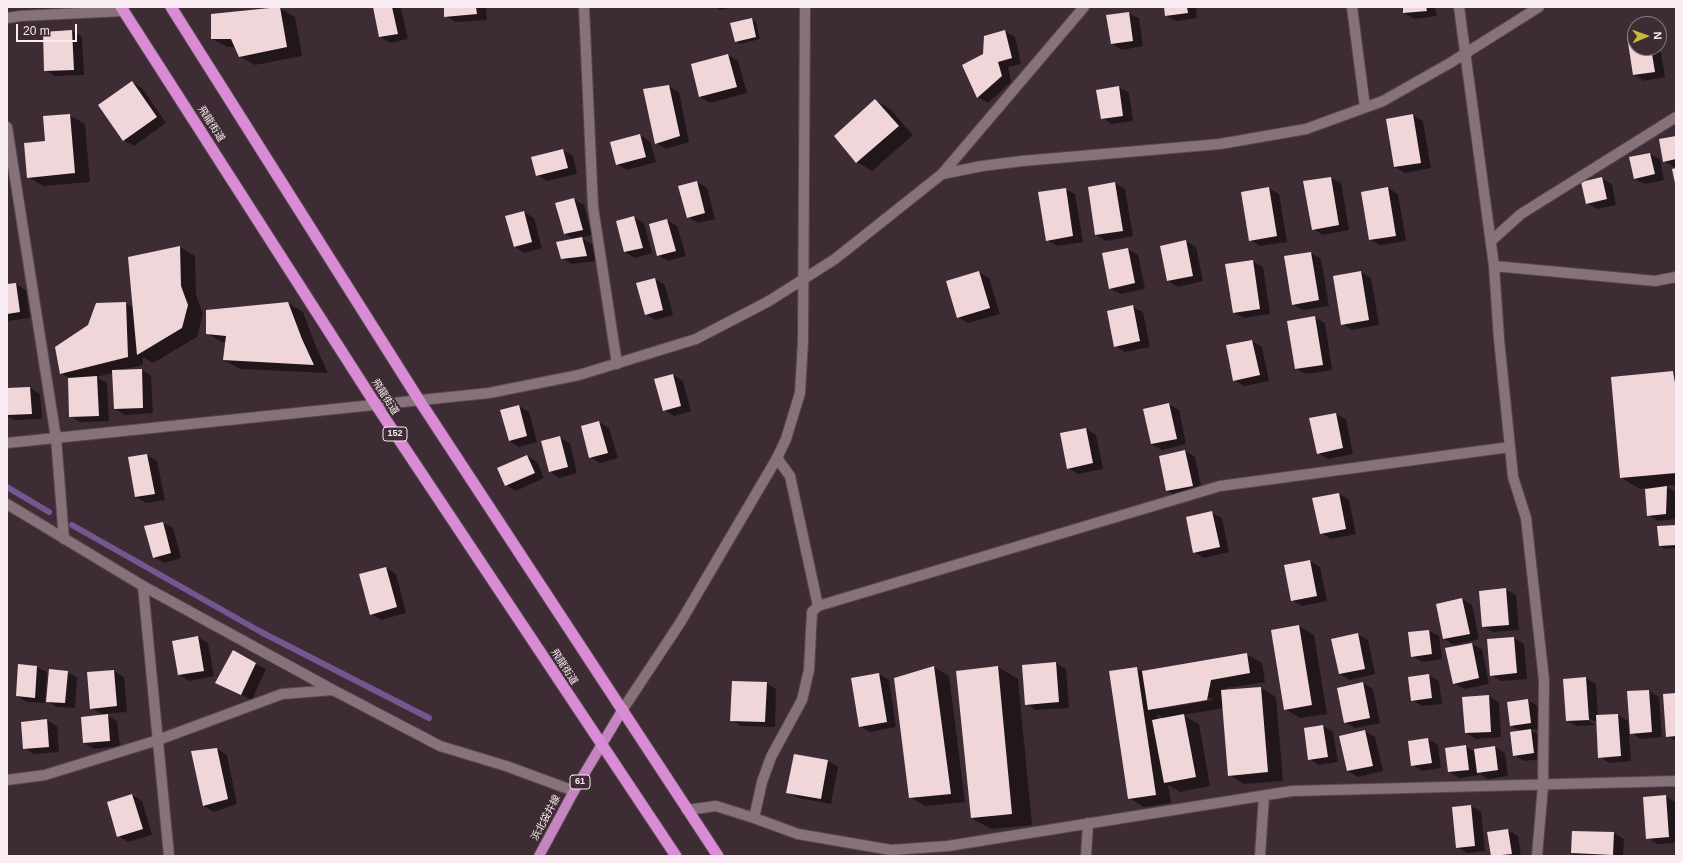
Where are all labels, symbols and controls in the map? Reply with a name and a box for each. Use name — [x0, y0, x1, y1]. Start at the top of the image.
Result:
scale bar — [18, 16, 79, 42]
north arrow — [1627, 16, 1667, 56]
text: 20 m — [23, 24, 50, 38]
text: N — [1652, 31, 1664, 40]
street label: 飛龍街道 — [195, 104, 227, 144]
street label: 飛龍街道 — [369, 377, 401, 417]
road number: 152 — [383, 427, 407, 441]
street label: 飛龍街道 — [548, 647, 580, 687]
road number: 61 — [570, 775, 590, 789]
street label: 浜北袋井線 — [529, 793, 563, 843]

